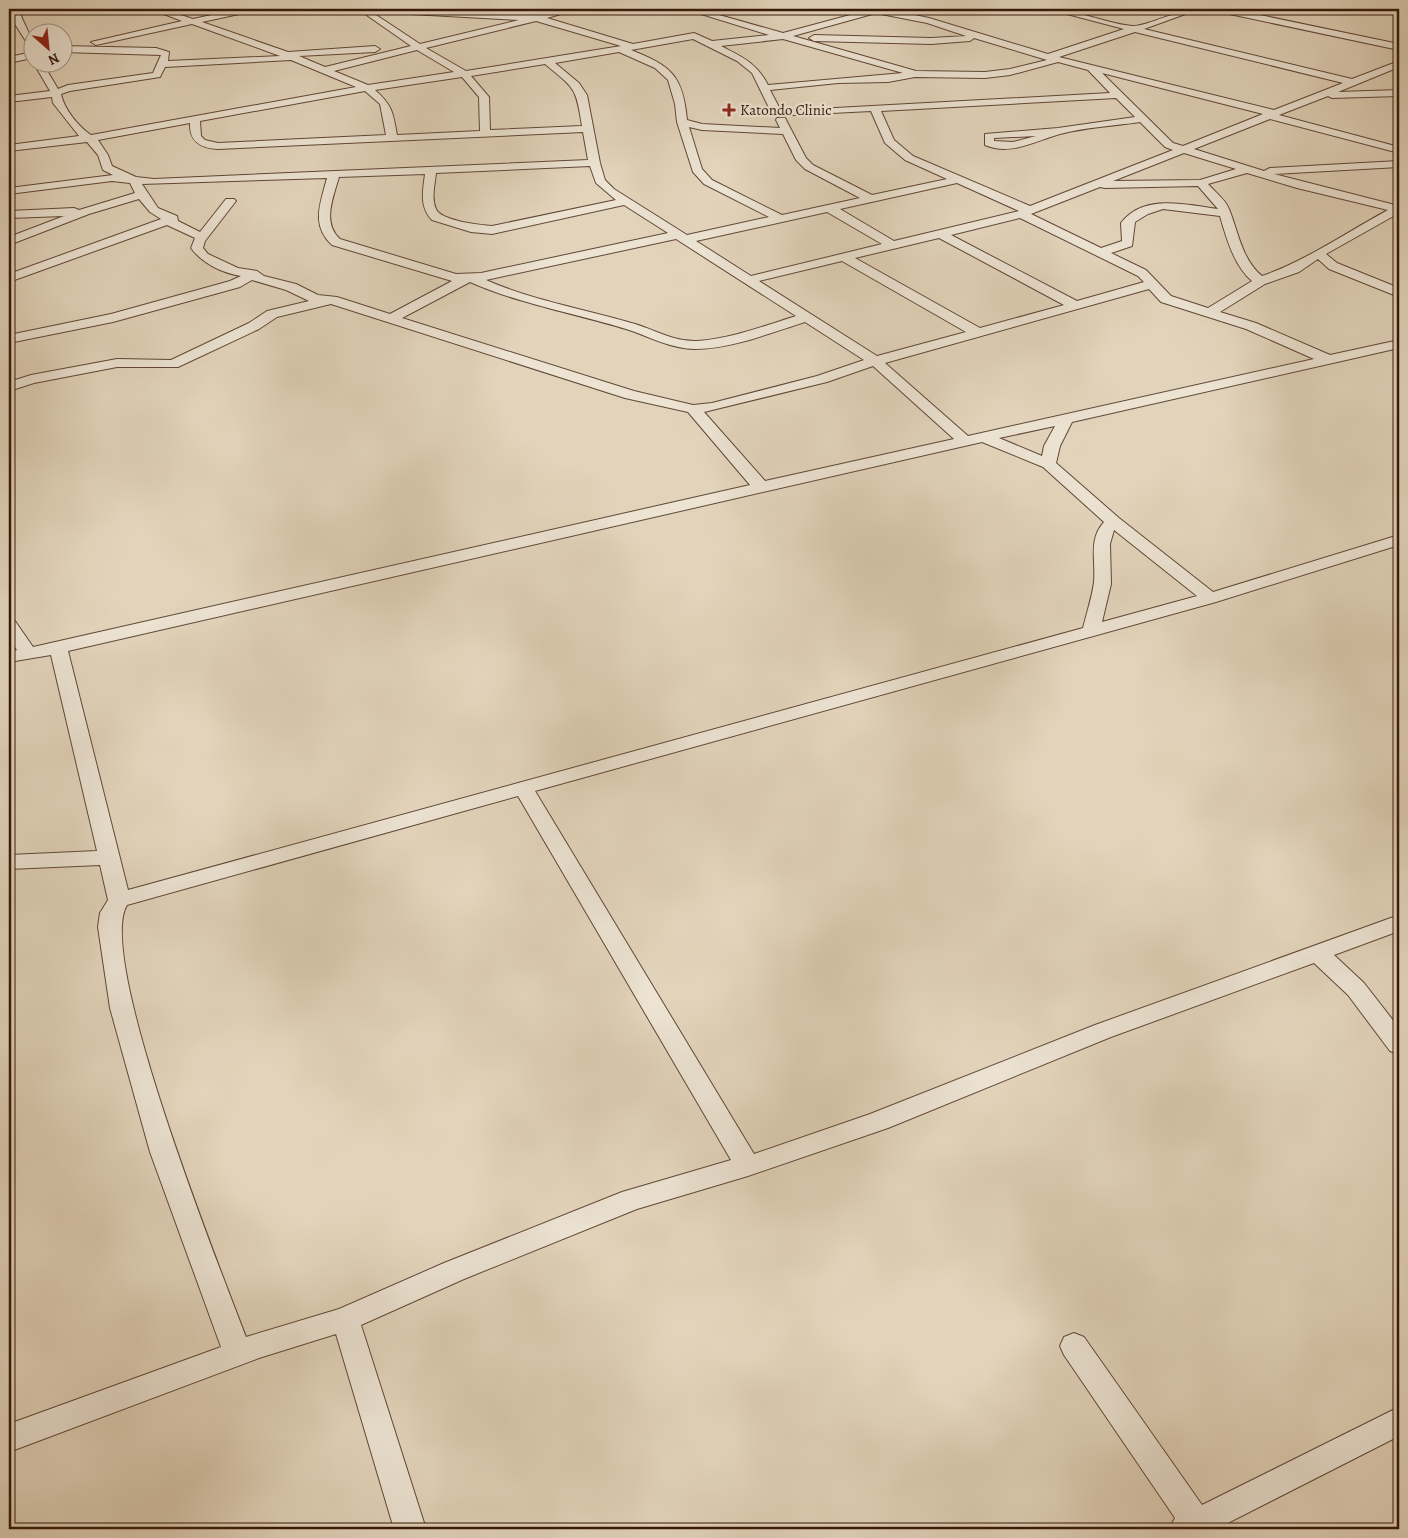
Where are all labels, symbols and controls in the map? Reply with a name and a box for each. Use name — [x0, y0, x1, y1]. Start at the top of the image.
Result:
north arrow — [22, 22, 72, 72]
text: N — [45, 48, 63, 70]
place label: Katondo Clinic — [740, 100, 832, 120]
marker: Katondo Clinic — [722, 103, 736, 117]

